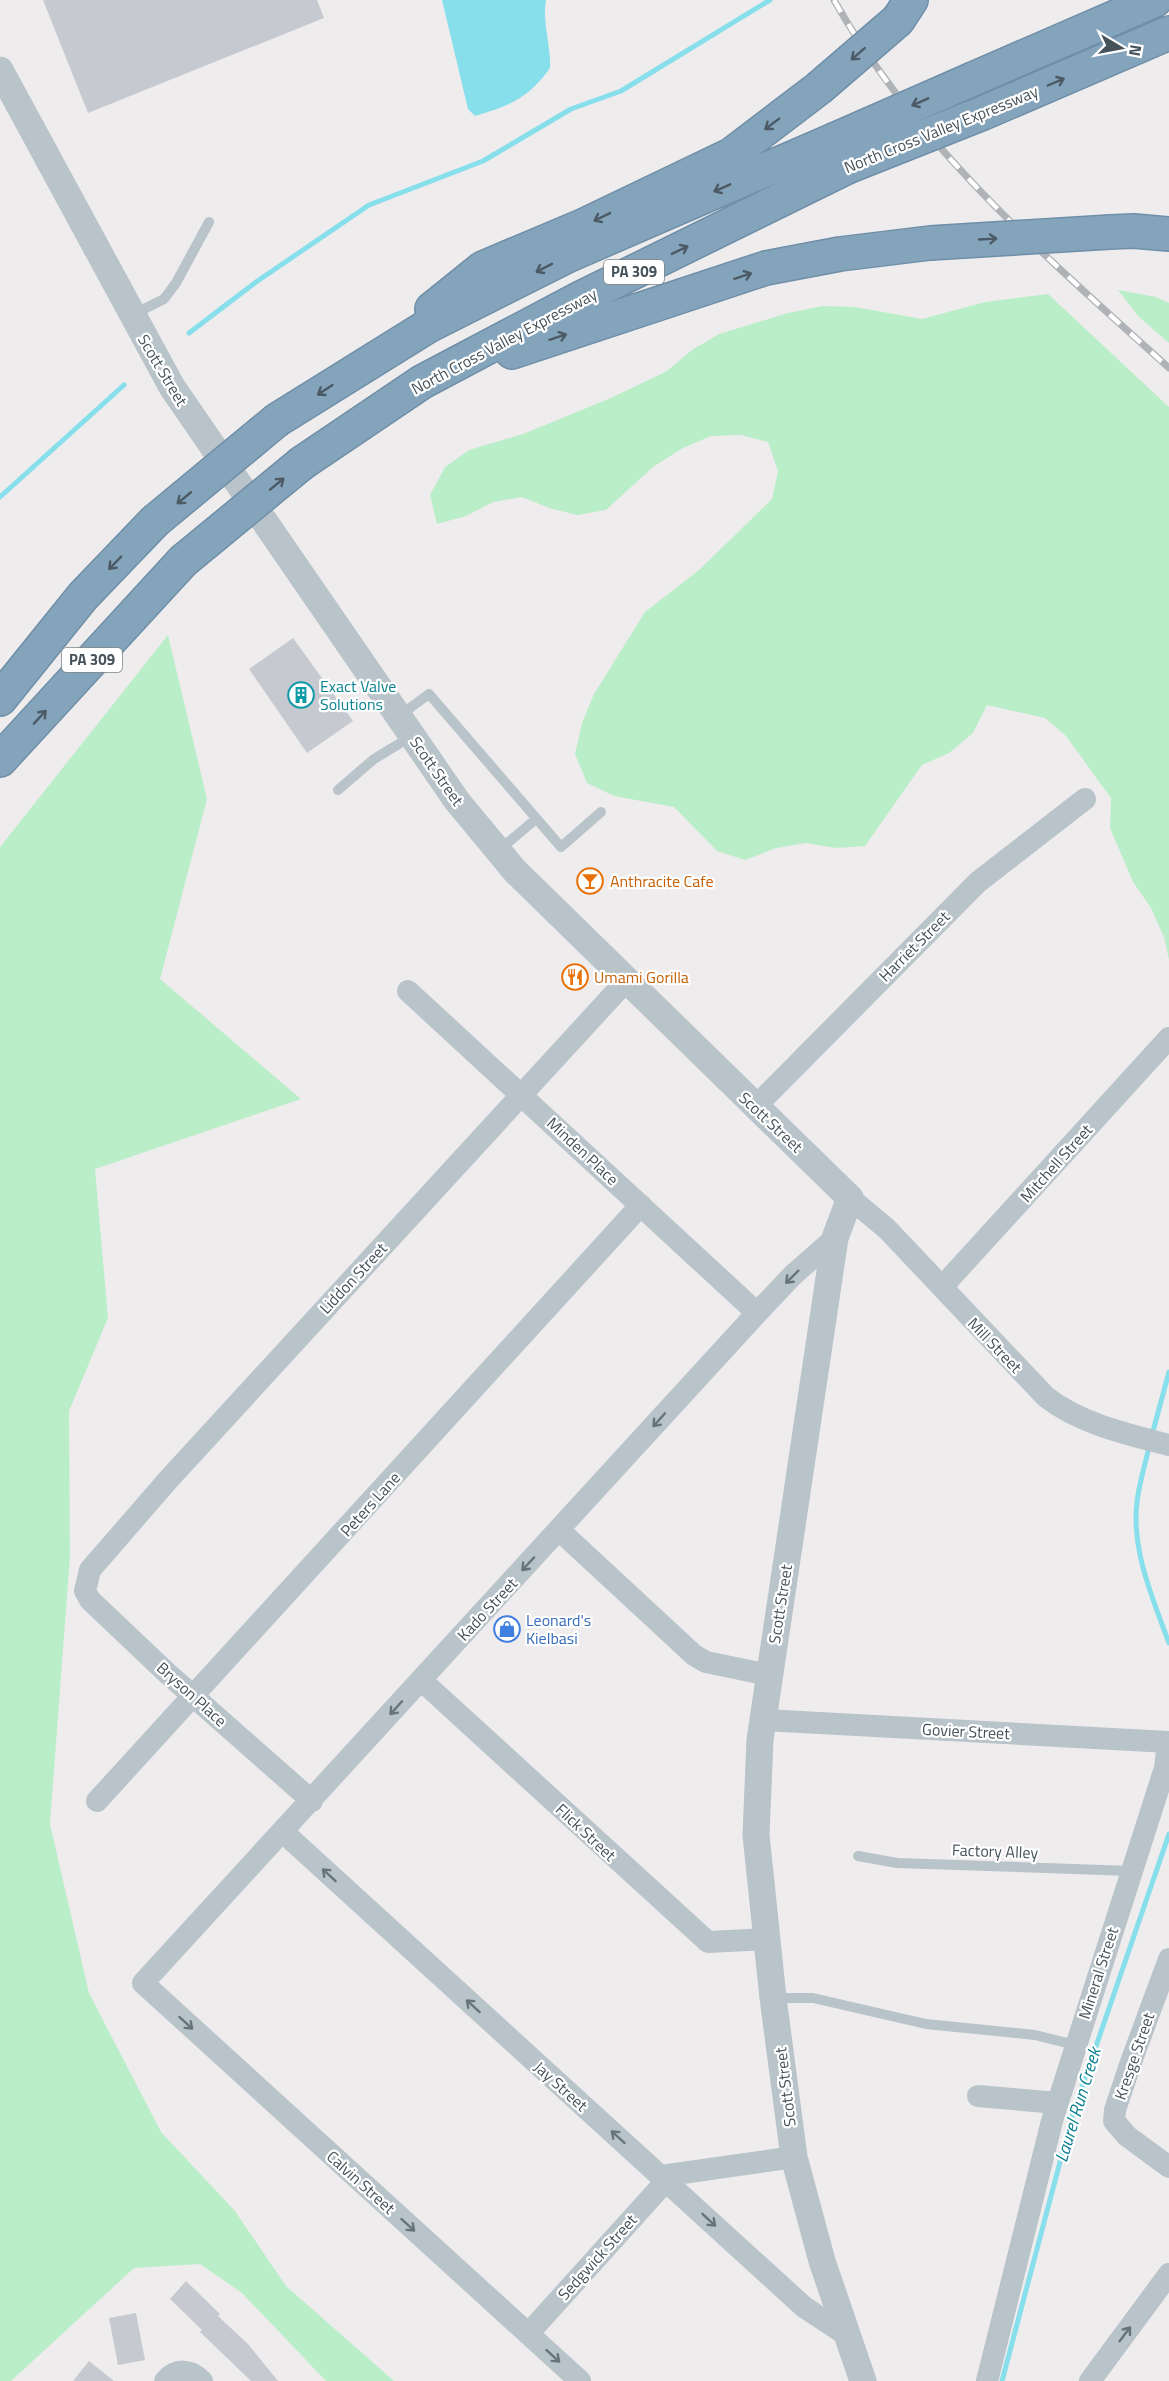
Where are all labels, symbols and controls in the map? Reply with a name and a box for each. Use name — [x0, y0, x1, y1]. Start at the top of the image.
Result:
north arrow — [1091, 18, 1151, 78]
text: N — [1123, 43, 1149, 58]
one-way arrow — [851, 47, 866, 61]
one-way arrow — [1047, 75, 1065, 86]
street label: North Cross Valley Expressway — [840, 79, 1042, 179]
one-way arrow — [911, 97, 929, 108]
one-way arrow — [764, 117, 780, 130]
one-way arrow — [714, 183, 732, 195]
one-way arrow — [593, 211, 611, 223]
one-way arrow — [978, 234, 997, 245]
one-way arrow — [670, 243, 688, 255]
road number: PA 309 — [604, 260, 664, 284]
one-way arrow — [536, 262, 554, 274]
one-way arrow — [733, 269, 751, 280]
street label: North Cross Valley Expressway — [407, 282, 601, 400]
street label: Scott Street — [132, 330, 194, 411]
one-way arrow — [548, 331, 566, 342]
one-way arrow — [316, 383, 333, 396]
one-way arrow — [269, 477, 284, 491]
one-way arrow — [176, 491, 192, 504]
one-way arrow — [108, 556, 122, 571]
road number: PA 309 — [62, 648, 122, 672]
place label: Exact Valve Solutions — [320, 674, 396, 716]
building icon: Exact Valve Solutions — [286, 680, 316, 710]
one-way arrow — [32, 710, 46, 725]
street label: Scott Street — [404, 731, 470, 811]
bar icon: Anthracite Cafe — [575, 866, 605, 896]
place label: Anthracite Cafe — [610, 869, 714, 893]
street label: Harriet Street — [873, 905, 955, 987]
restaurant icon: Umami Gorilla — [560, 962, 590, 992]
place label: Umami Gorilla — [594, 965, 689, 989]
street label: Scott Street — [734, 1086, 809, 1158]
street label: Minden Place — [542, 1111, 624, 1191]
street label: Mitchell Street — [1014, 1118, 1098, 1208]
street label: Liddon Street — [314, 1237, 393, 1319]
one-way arrow — [784, 1270, 799, 1285]
street label: Mill Street — [962, 1312, 1028, 1378]
one-way arrow — [652, 1413, 667, 1428]
street label: Peters Lane — [334, 1466, 406, 1542]
one-way arrow — [521, 1557, 535, 1572]
street label: Scott Street — [762, 1562, 798, 1645]
street label: Kado Street — [451, 1572, 523, 1646]
place label: Leonard's Kielbasi — [526, 1608, 591, 1650]
shop icon: Leonard's Kielbasi — [492, 1614, 522, 1644]
street label: Bryson Place — [152, 1656, 232, 1732]
one-way arrow — [389, 1700, 403, 1715]
street label: Govier Street — [922, 1717, 1011, 1745]
street label: Flick Street — [550, 1798, 622, 1867]
street label: Factory Alley — [951, 1838, 1039, 1865]
one-way arrow — [321, 1868, 336, 1882]
street label: Mineral Street — [1072, 1923, 1124, 2022]
one-way arrow — [466, 1999, 481, 2013]
street label: Kresge Street — [1108, 2009, 1160, 2103]
one-way arrow — [179, 2016, 194, 2030]
water label: Laurel Run Creek — [1047, 2042, 1108, 2165]
street label: Scott Street — [768, 2045, 802, 2128]
street label: Jay Street — [529, 2055, 593, 2117]
one-way arrow — [610, 2130, 625, 2144]
street label: Calvin Street — [321, 2145, 401, 2220]
street label: Sedgwick Street — [552, 2208, 642, 2305]
one-way arrow — [702, 2213, 717, 2227]
one-way arrow — [400, 2218, 415, 2232]
one-way arrow — [1118, 2327, 1131, 2343]
one-way arrow — [545, 2349, 560, 2363]

